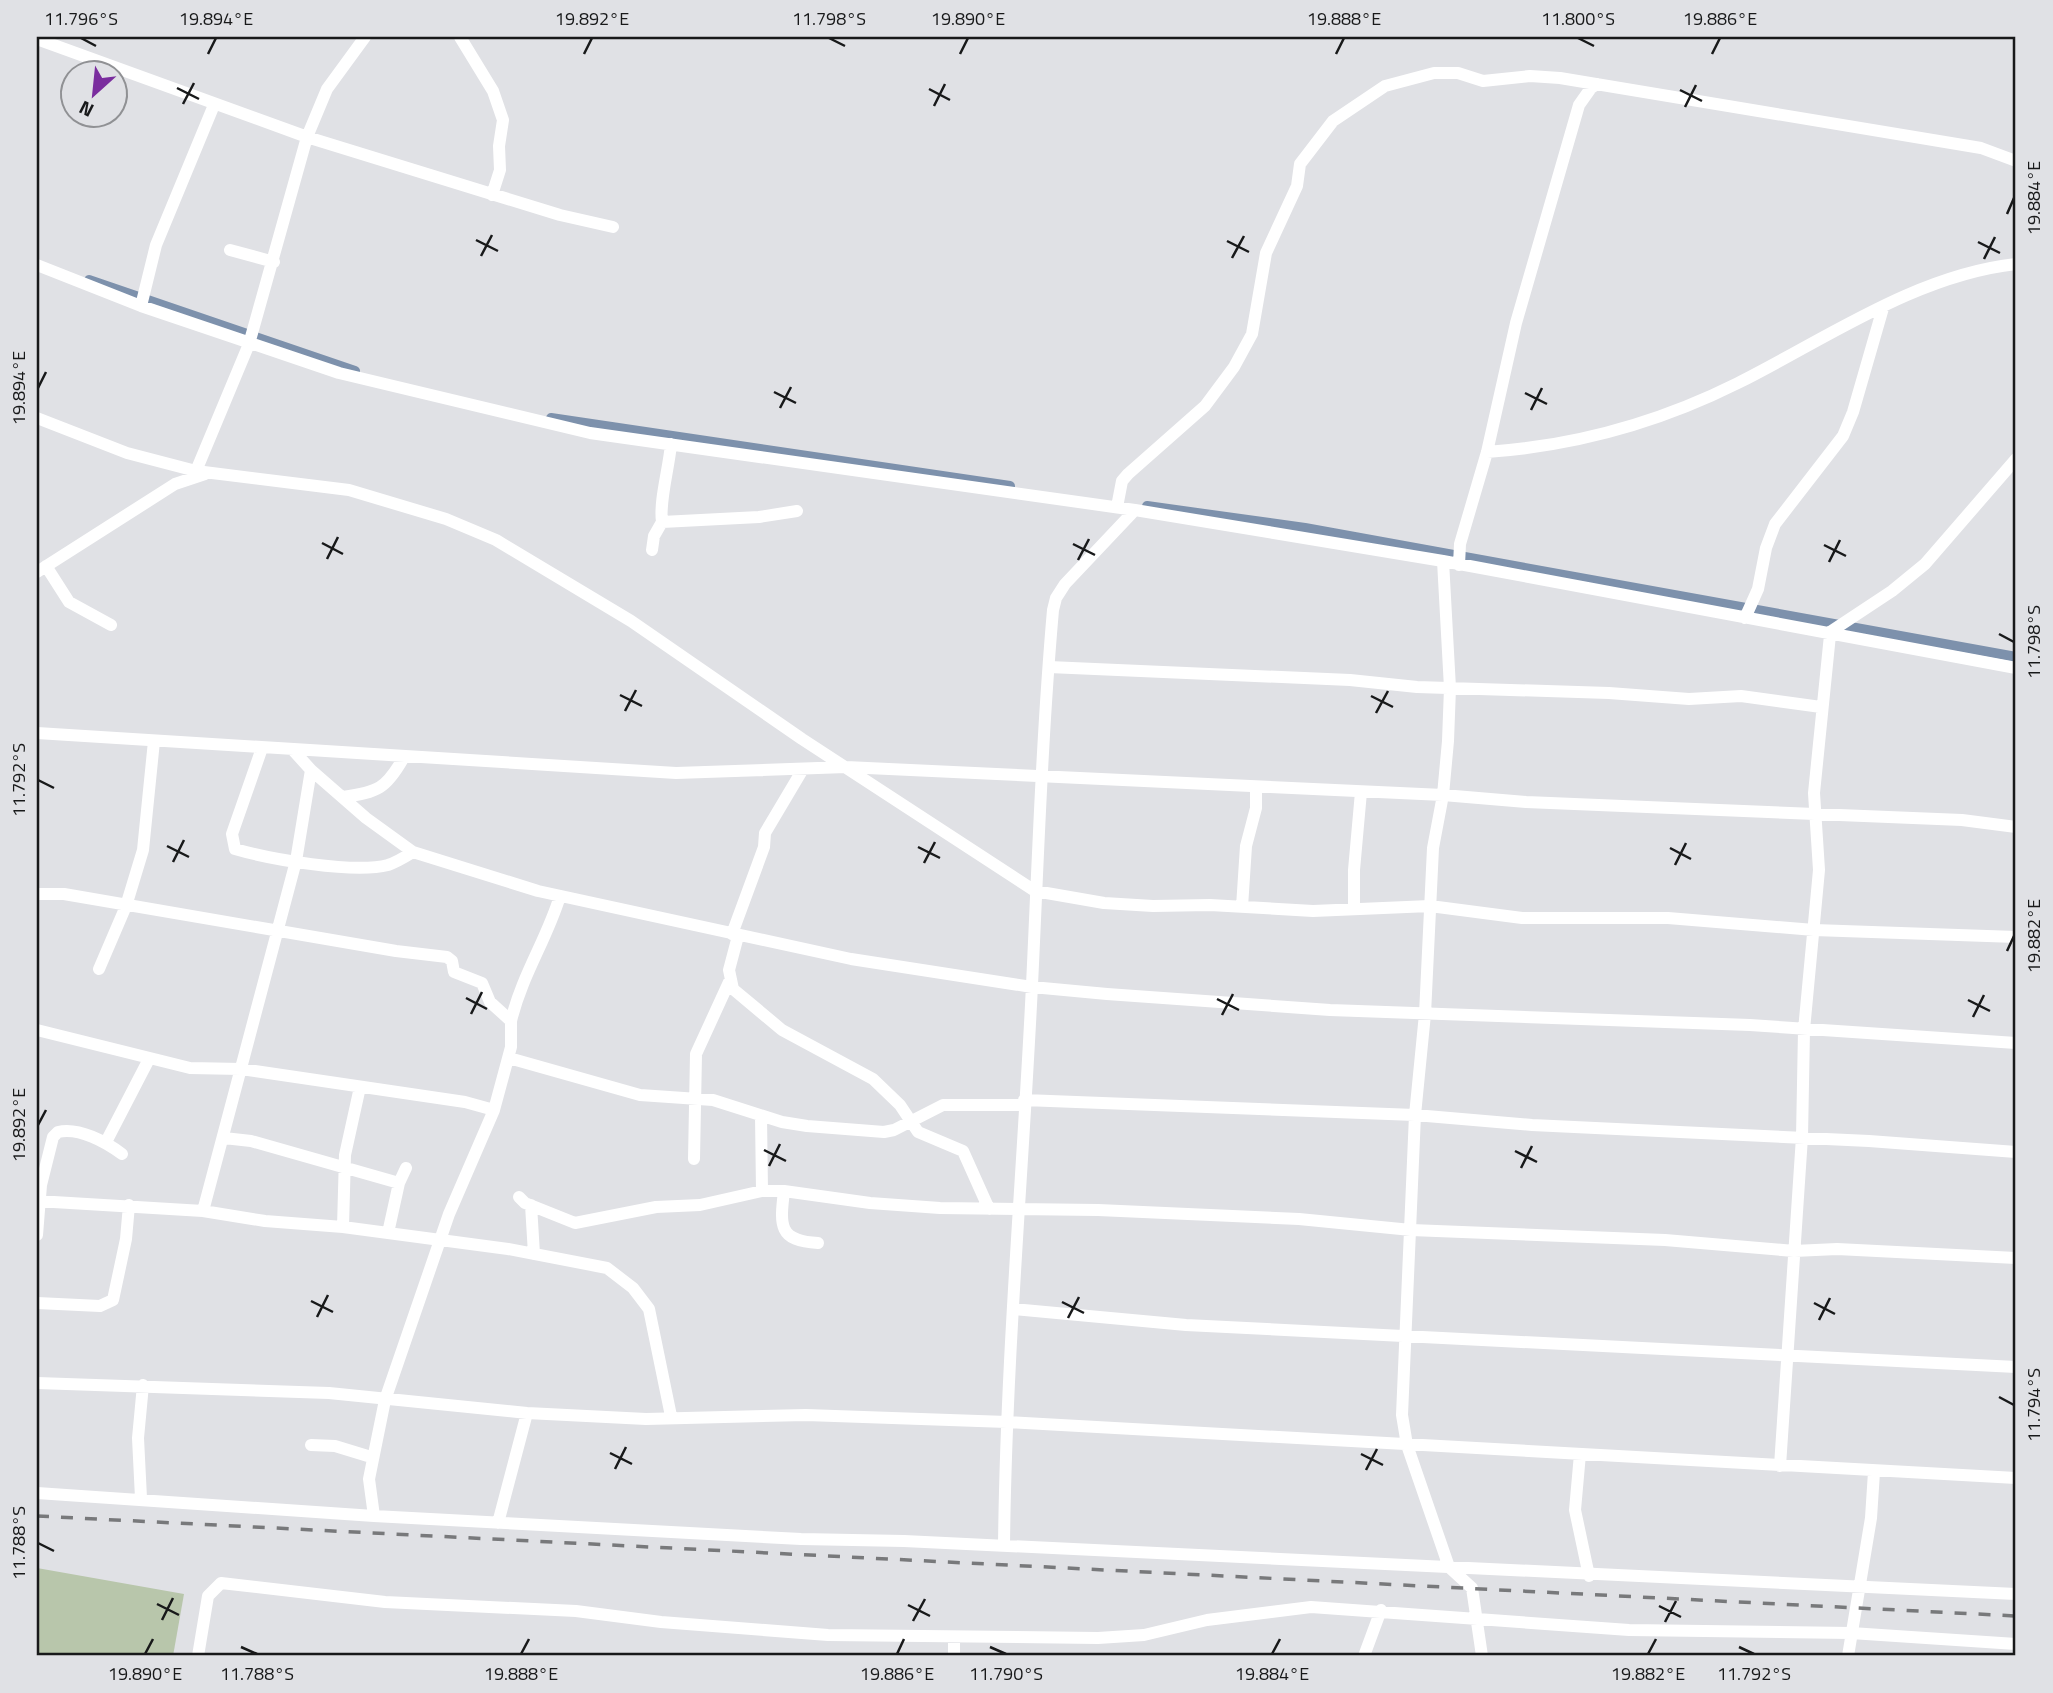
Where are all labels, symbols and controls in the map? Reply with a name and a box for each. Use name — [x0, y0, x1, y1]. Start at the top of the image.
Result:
text: 11.796°S — [44, 5, 118, 32]
text: 19.894°E — [179, 5, 253, 32]
text: 19.892°E — [555, 5, 629, 32]
text: 11.798°S — [792, 5, 866, 32]
text: 19.890°E — [931, 5, 1005, 32]
text: 19.888°E — [1307, 5, 1381, 32]
text: 11.800°S — [1541, 5, 1615, 32]
text: 19.886°E — [1683, 5, 1757, 32]
north arrow — [60, 60, 130, 130]
text: N — [74, 94, 99, 126]
text: 19.884°E — [2020, 161, 2047, 235]
text: 19.894°E — [5, 351, 32, 425]
text: 11.798°S — [2020, 605, 2047, 679]
text: 11.792°S — [5, 743, 32, 817]
text: 19.882°E — [2020, 899, 2047, 973]
text: 19.892°E — [5, 1088, 32, 1162]
text: 11.794°S — [2020, 1368, 2047, 1442]
text: 11.788°S — [5, 1506, 32, 1580]
text: 19.890°E — [108, 1660, 182, 1687]
text: 11.788°S — [220, 1660, 294, 1687]
text: 19.888°E — [484, 1660, 558, 1687]
text: 19.886°E — [860, 1660, 934, 1687]
text: 11.790°S — [969, 1660, 1043, 1687]
text: 19.884°E — [1235, 1660, 1309, 1687]
text: 19.882°E — [1611, 1660, 1685, 1687]
text: 11.792°S — [1717, 1660, 1791, 1687]

